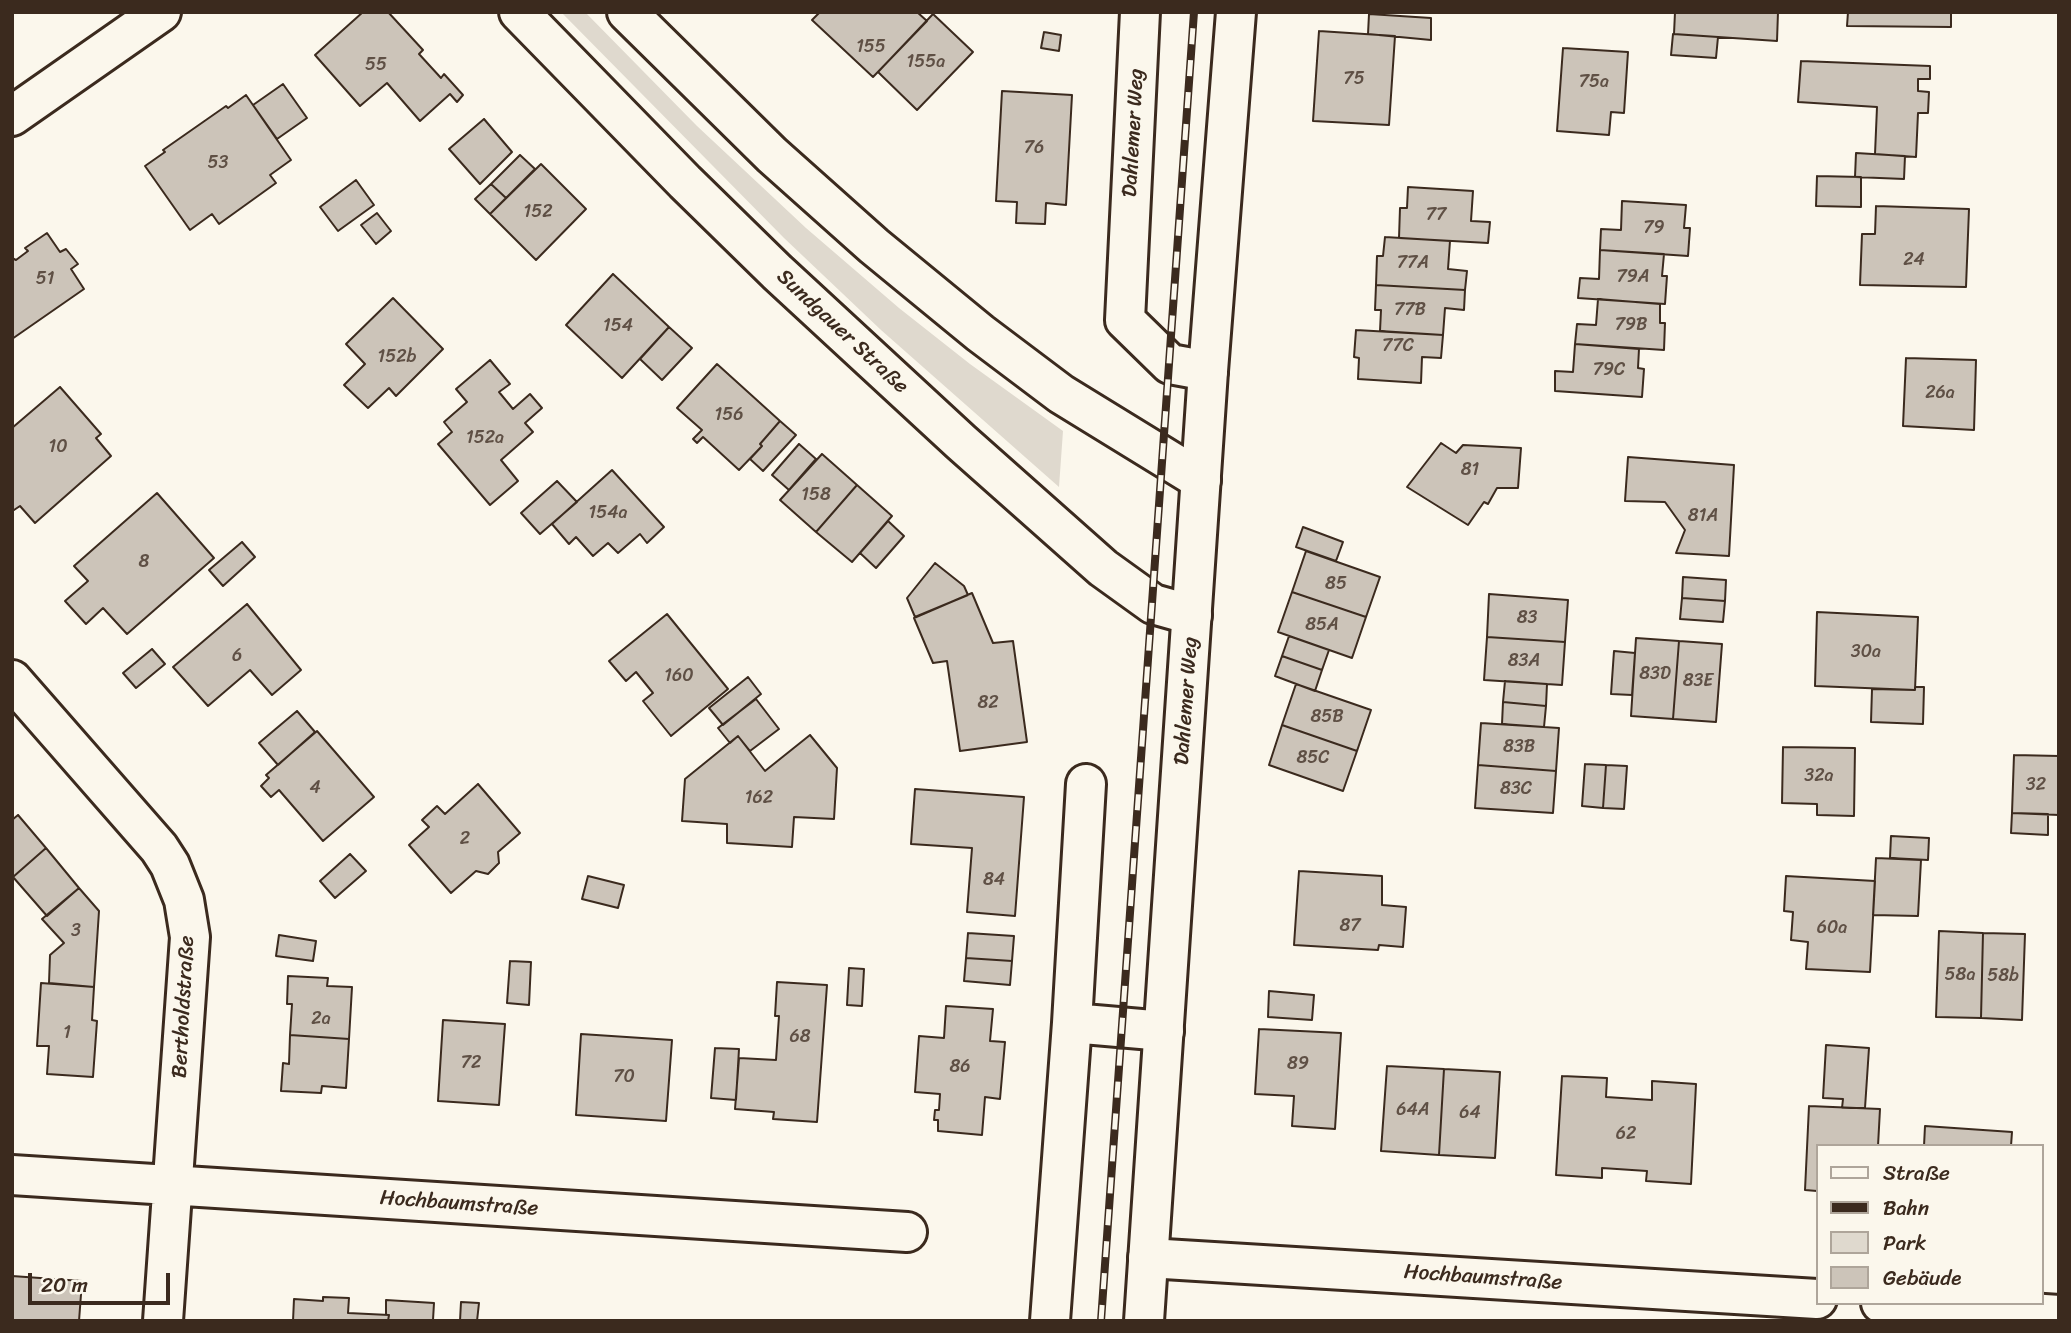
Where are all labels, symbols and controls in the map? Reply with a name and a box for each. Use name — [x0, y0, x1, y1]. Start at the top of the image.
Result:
house number: 155 — [856, 36, 886, 58]
house number: 155a — [907, 51, 945, 73]
house number: 55 — [365, 54, 387, 76]
street label: Dahlemer Weg — [1118, 68, 1150, 198]
house number: 75 — [1343, 68, 1365, 90]
house number: 75a — [1579, 71, 1609, 93]
house number: 76 — [1024, 137, 1044, 159]
house number: 53 — [208, 152, 228, 174]
house number: 152 — [523, 201, 553, 223]
house number: 77 — [1426, 204, 1446, 226]
house number: 79 — [1643, 217, 1665, 239]
house number: 24 — [1903, 249, 1925, 271]
house number: 77A — [1397, 252, 1429, 274]
street label: Sundgauer Straße — [771, 265, 913, 399]
house number: 79A — [1616, 266, 1650, 288]
house number: 51 — [36, 268, 54, 290]
house number: 77B — [1394, 299, 1426, 321]
house number: 79B — [1615, 314, 1647, 336]
house number: 154 — [603, 315, 633, 337]
house number: 77C — [1382, 335, 1414, 357]
house number: 152b — [378, 346, 416, 368]
house number: 79C — [1593, 359, 1625, 381]
house number: 26a — [1925, 382, 1955, 404]
house number: 156 — [715, 404, 743, 426]
house number: 152a — [466, 427, 504, 449]
house number: 10 — [48, 436, 68, 458]
house number: 81 — [1461, 459, 1479, 481]
house number: 158 — [801, 484, 831, 506]
house number: 154a — [588, 502, 628, 524]
house number: 81A — [1688, 505, 1718, 527]
house number: 8 — [139, 551, 149, 573]
house number: 85 — [1325, 573, 1347, 595]
house number: 83 — [1517, 607, 1537, 629]
house number: 85A — [1305, 614, 1339, 636]
street label: Dahlemer Weg — [1170, 636, 1204, 766]
house number: 30a — [1851, 641, 1881, 663]
house number: 6 — [232, 645, 242, 667]
house number: 83A — [1508, 650, 1540, 672]
house number: 83D — [1639, 663, 1671, 685]
house number: 160 — [664, 665, 694, 687]
house number: 83E — [1683, 670, 1713, 692]
house number: 82 — [977, 692, 999, 714]
house number: 85B — [1310, 706, 1344, 728]
house number: 83B — [1503, 736, 1535, 758]
house number: 85C — [1296, 747, 1330, 769]
house number: 32a — [1804, 765, 1834, 787]
house number: 32 — [2026, 774, 2046, 796]
house number: 4 — [309, 777, 321, 799]
house number: 83C — [1500, 778, 1532, 800]
house number: 162 — [745, 787, 773, 809]
house number: 2 — [460, 828, 470, 850]
house number: 84 — [983, 869, 1005, 891]
house number: 87 — [1339, 915, 1361, 937]
house number: 60a — [1817, 917, 1847, 939]
house number: 3 — [71, 920, 81, 942]
street label: Bertholdstraße — [168, 935, 200, 1079]
house number: 58a — [1945, 964, 1975, 986]
house number: 58b — [1987, 965, 2019, 987]
house number: 2a — [311, 1008, 331, 1030]
house number: 1 — [63, 1022, 71, 1044]
house number: 68 — [789, 1026, 811, 1048]
house number: 72 — [461, 1052, 481, 1074]
house number: 89 — [1287, 1053, 1309, 1075]
house number: 86 — [949, 1056, 971, 1078]
house number: 70 — [613, 1066, 635, 1088]
house number: 64A — [1396, 1099, 1430, 1121]
house number: 64 — [1459, 1102, 1481, 1124]
house number: 62 — [1616, 1123, 1636, 1145]
legend — [1815, 1144, 2043, 1305]
text: Straße — [1883, 1154, 1950, 1192]
street label: Hochbaumstraße — [379, 1186, 539, 1222]
text: Bahn — [1883, 1189, 1929, 1227]
text: Park — [1883, 1224, 1926, 1262]
text: Gebäude — [1883, 1259, 1961, 1297]
scale bar — [32, 1260, 173, 1304]
street label: Hochbaumstraße — [1403, 1260, 1563, 1296]
text: 20 m — [41, 1266, 88, 1304]

